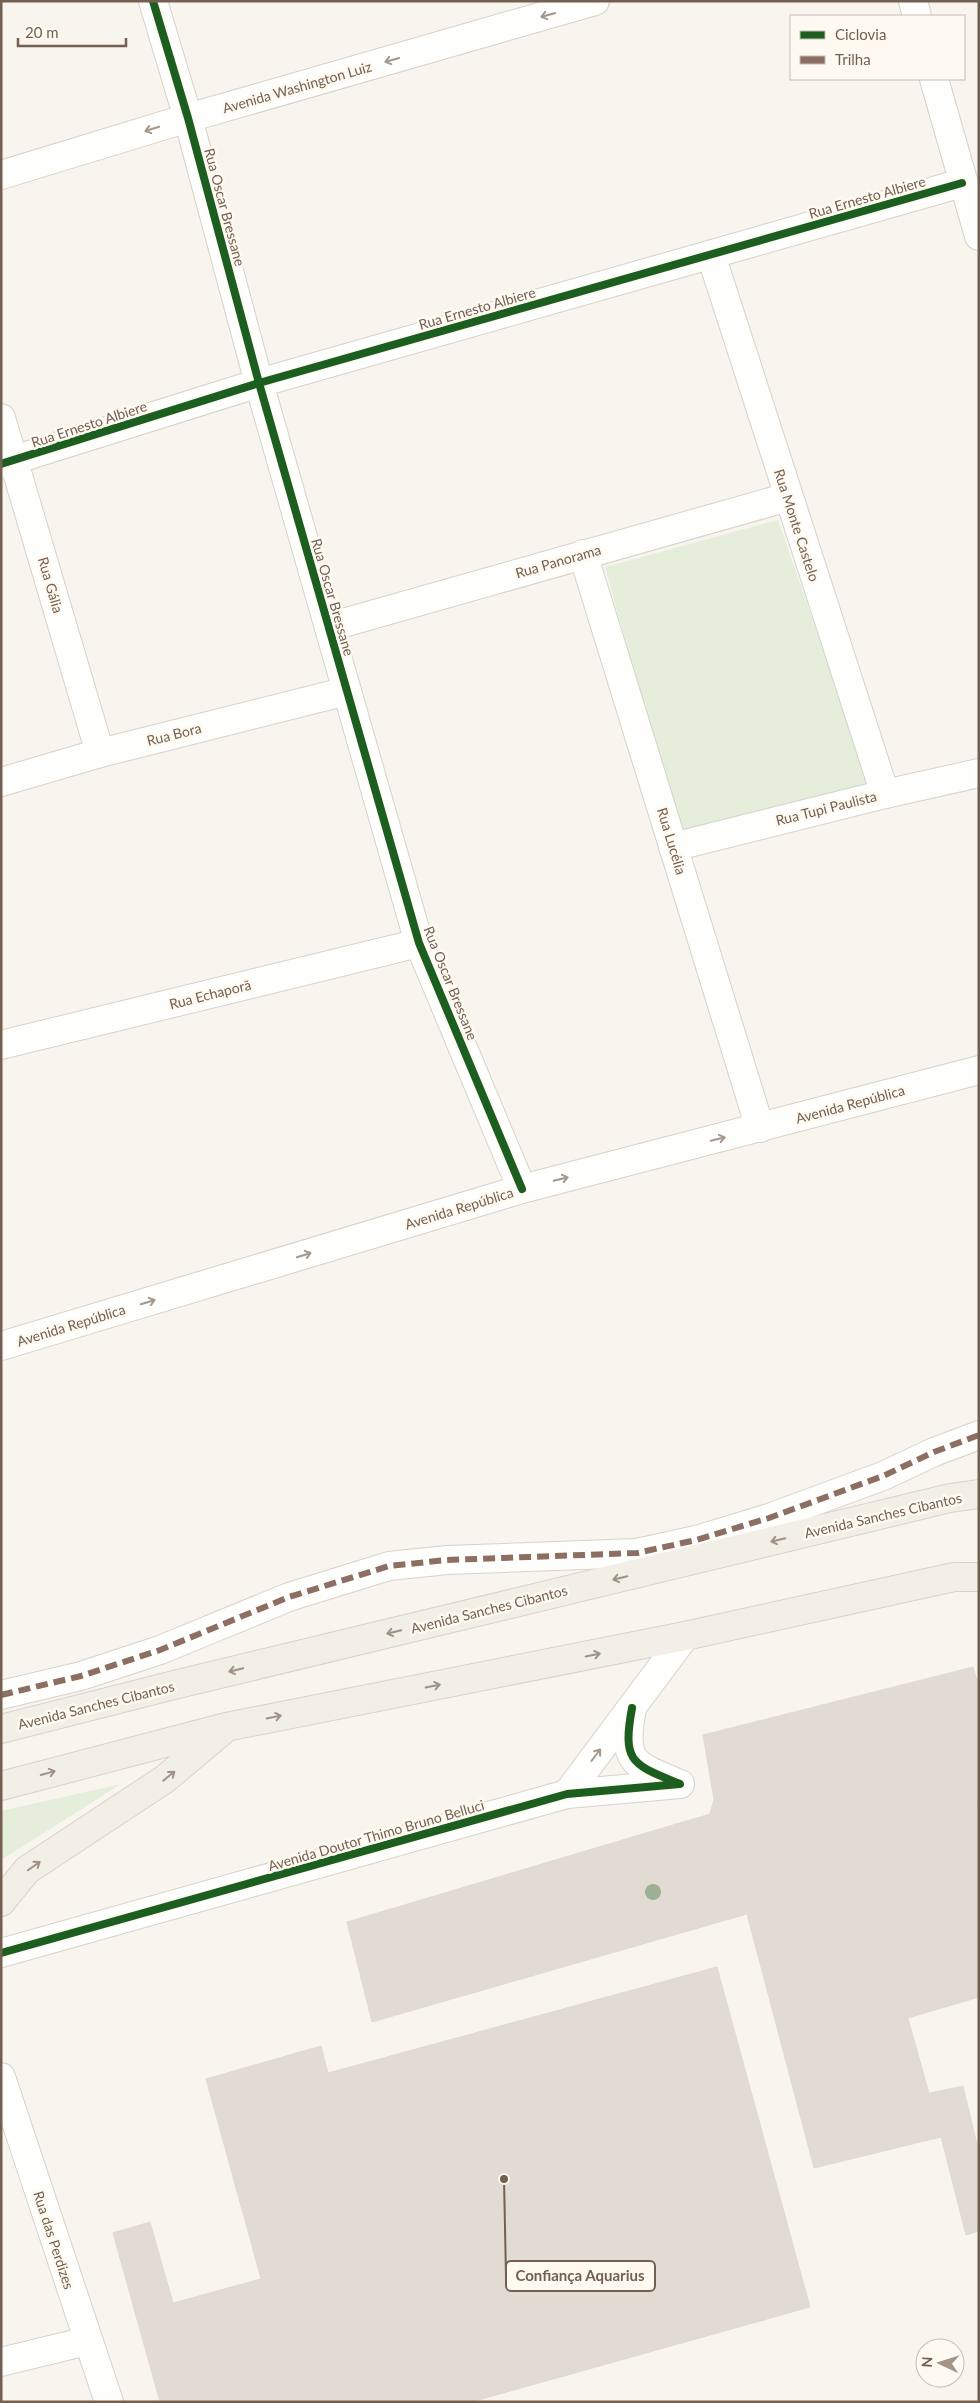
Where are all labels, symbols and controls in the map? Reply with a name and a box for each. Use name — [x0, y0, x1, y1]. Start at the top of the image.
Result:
one-way arrow — [540, 10, 556, 20]
scale bar — [18, 15, 125, 47]
legend — [790, 15, 965, 80]
text: 20 m — [25, 23, 59, 41]
text: Ciclovia — [835, 25, 886, 43]
text: Trilha — [835, 50, 871, 68]
one-way arrow — [384, 55, 400, 65]
street label: Avenida Washington Luiz — [220, 58, 374, 116]
one-way arrow — [144, 125, 160, 135]
street label: Rua Oscar Bressane — [201, 146, 249, 268]
street label: Rua Ernesto Albiere — [807, 172, 927, 222]
street label: Rua Ernesto Albiere — [417, 283, 537, 333]
street label: Rua Ernesto Albiere — [29, 397, 149, 451]
street label: Rua Monte Castelo — [771, 467, 823, 583]
street label: Rua Oscar Bressane — [308, 536, 358, 658]
street label: Rua Panorama — [513, 541, 603, 581]
street label: Rua Gália — [35, 555, 67, 615]
street label: Rua Bora — [145, 719, 203, 749]
street label: Rua Tupi Paulista — [774, 787, 878, 829]
street label: Rua Lucélia — [654, 806, 690, 877]
street label: Rua Oscar Bressane — [420, 924, 482, 1042]
street label: Rua Echaporã — [167, 976, 253, 1012]
street label: Avenida República — [794, 1081, 907, 1127]
one-way arrow — [710, 1134, 726, 1143]
one-way arrow — [552, 1174, 568, 1183]
street label: Avenida República — [403, 1183, 515, 1233]
one-way arrow — [296, 1249, 312, 1259]
one-way arrow — [140, 1296, 156, 1306]
street label: Avenida República — [15, 1300, 127, 1350]
street label: Avenida Sanches Cibantos — [803, 1489, 963, 1541]
one-way arrow — [770, 1536, 786, 1545]
one-way arrow — [612, 1574, 628, 1583]
street label: Avenida Sanches Cibantos — [409, 1581, 569, 1637]
one-way arrow — [386, 1628, 402, 1637]
one-way arrow — [585, 1649, 601, 1659]
one-way arrow — [228, 1666, 244, 1675]
street label: Avenida Sanches Cibantos — [16, 1677, 176, 1733]
one-way arrow — [425, 1681, 441, 1690]
one-way arrow — [266, 1712, 282, 1722]
one-way arrow — [591, 1748, 601, 1762]
one-way arrow — [40, 1768, 56, 1777]
one-way arrow — [162, 1770, 175, 1781]
street label: Avenida Doutor Thimo Bruno Belluci — [266, 1796, 486, 1874]
one-way arrow — [26, 1861, 40, 1871]
street label: Rua das Perdizes — [30, 2189, 78, 2291]
callout: Confiança Aquarius — [506, 2261, 655, 2291]
text: Confiança Aquarius — [515, 2266, 645, 2284]
north arrow — [915, 2338, 965, 2388]
text: N — [918, 2356, 935, 2368]

